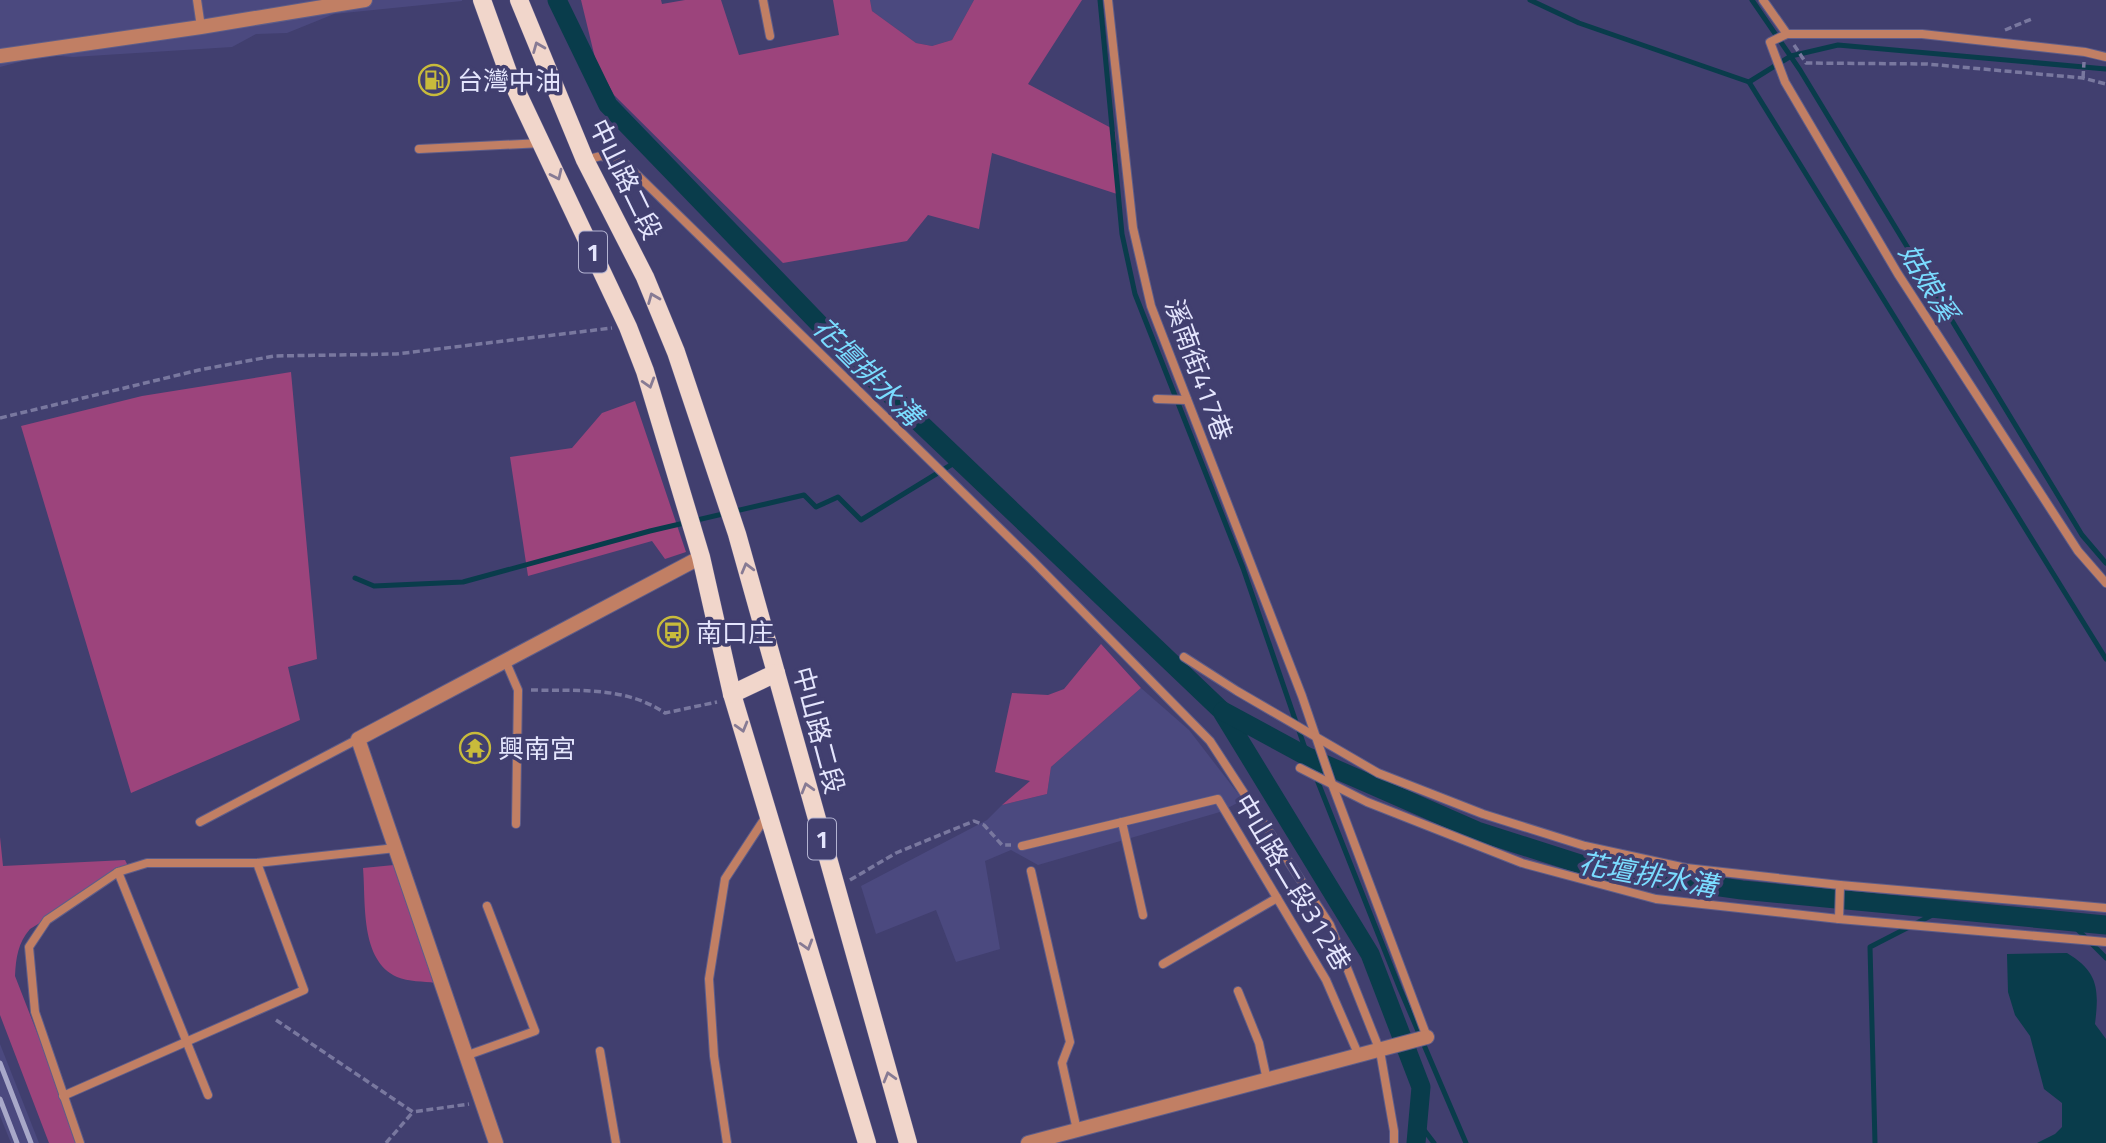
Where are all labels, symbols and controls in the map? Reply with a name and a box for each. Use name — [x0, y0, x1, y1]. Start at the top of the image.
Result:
one-way arrow — [533, 41, 547, 53]
place label: 台灣中油 — [457, 61, 561, 100]
fuel station icon: 台灣中油 — [417, 63, 451, 97]
street label: 中山路二段 — [580, 112, 672, 246]
one-way arrow — [549, 168, 563, 180]
road number: 1 — [579, 232, 607, 272]
water label: 姑娘溪 — [1889, 235, 1971, 332]
one-way arrow — [648, 292, 662, 304]
street label: 溪南街417巷 — [1155, 294, 1243, 446]
water label: 花壇排水溝 — [803, 306, 936, 439]
one-way arrow — [640, 377, 655, 389]
one-way arrow — [741, 562, 755, 574]
place label: 南口庄 — [696, 613, 774, 652]
bus stop icon: 南口庄 — [656, 615, 690, 649]
street label: 中山路二段 — [783, 662, 855, 798]
one-way arrow — [733, 721, 748, 733]
place label: 興南宮 — [498, 729, 576, 768]
temple icon: 興南宮 — [458, 731, 492, 765]
one-way arrow — [801, 782, 816, 794]
street label: 中山路二段312巷 — [1225, 786, 1361, 978]
road number: 1 — [808, 818, 836, 860]
water label: 花壇排水溝 — [1575, 841, 1725, 908]
one-way arrow — [798, 939, 813, 951]
one-way arrow — [883, 1072, 897, 1084]

